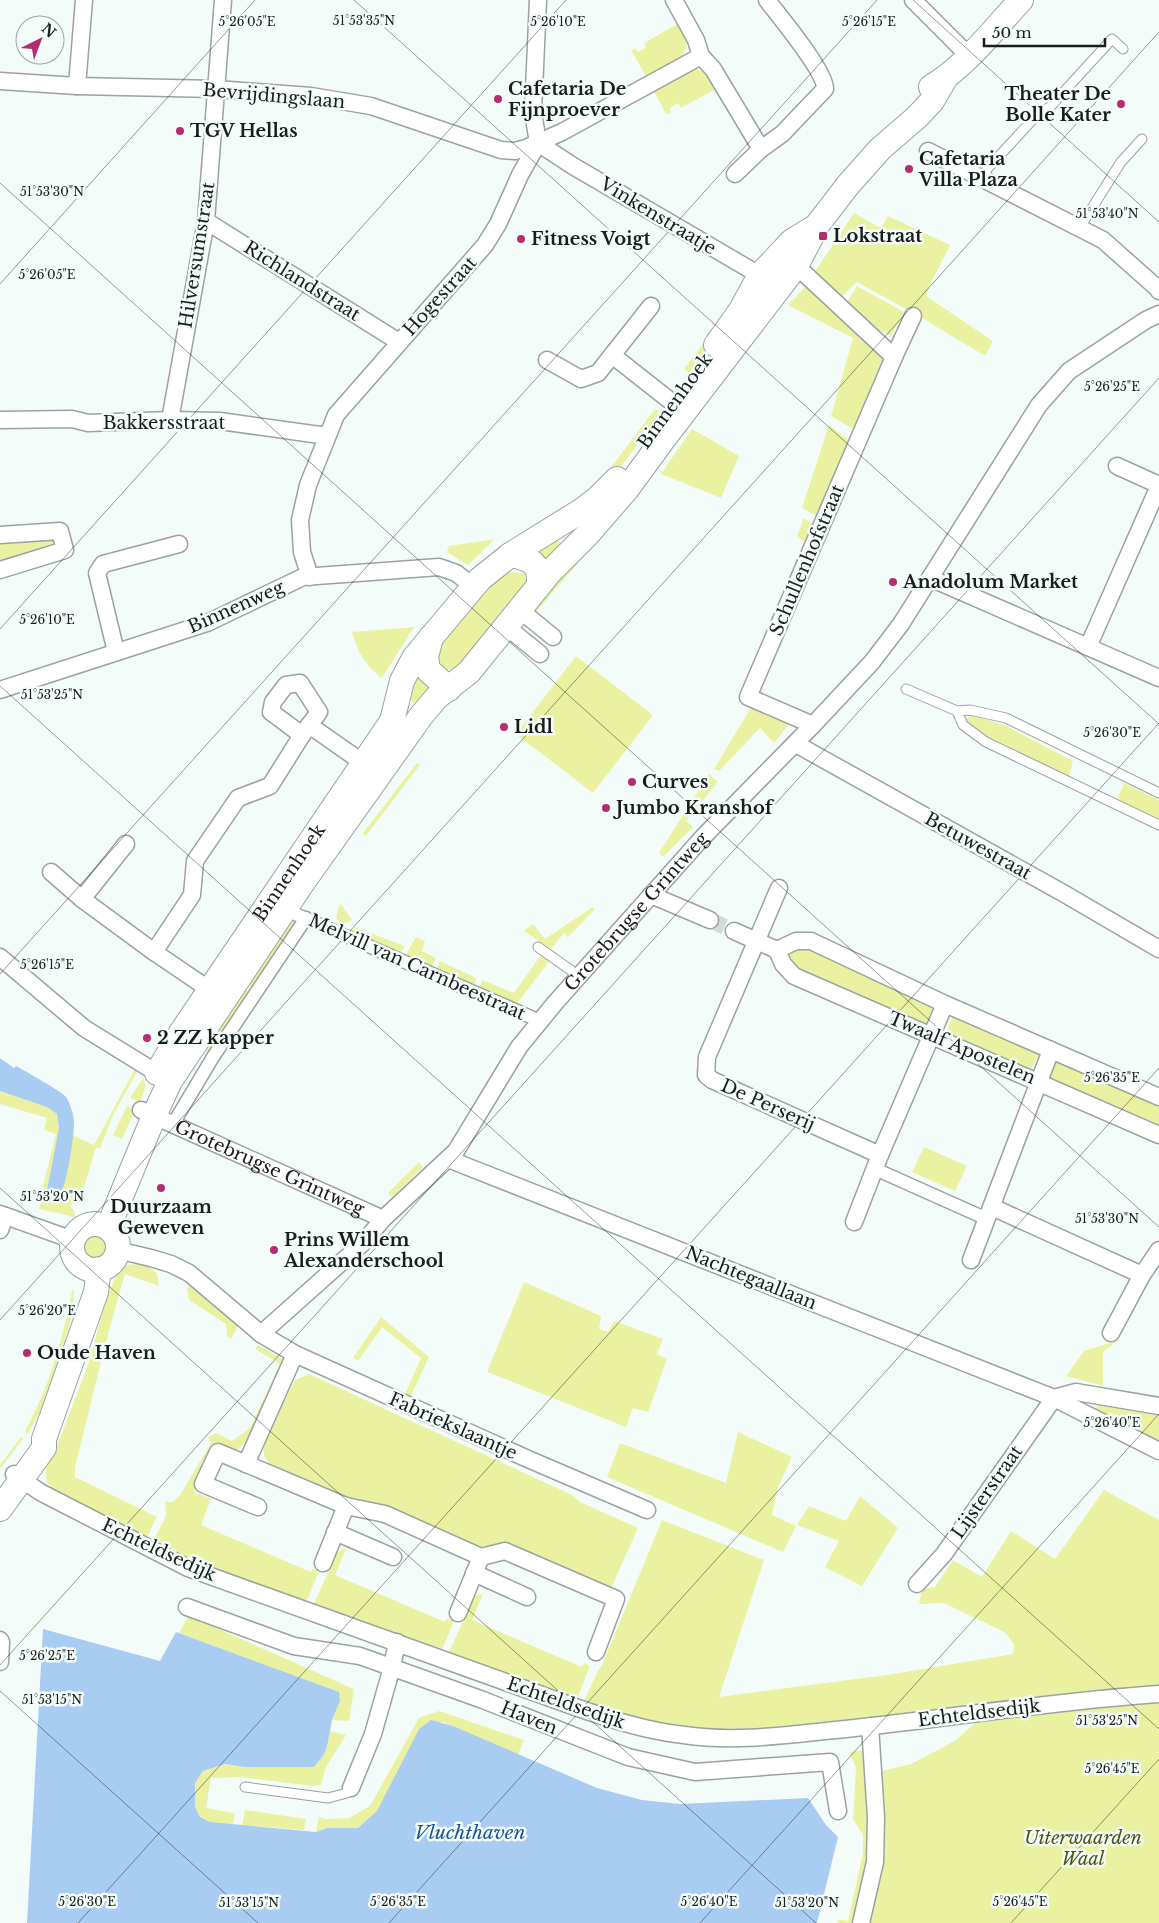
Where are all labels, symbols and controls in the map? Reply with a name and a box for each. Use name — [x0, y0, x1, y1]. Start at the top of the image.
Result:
text: 51°53'35"N — [333, 13, 395, 28]
text: 5°26'05"E — [218, 14, 276, 29]
text: 5°26'10"E — [530, 14, 586, 29]
text: 5°26'15"E — [842, 14, 896, 29]
north arrow — [15, 15, 65, 65]
scale bar — [984, 15, 1105, 47]
text: N — [38, 19, 60, 41]
text: 50 m — [992, 23, 1032, 42]
place label: Cafetaria De Fijnproever — [508, 78, 626, 121]
street label: Bevrijdingslaan — [202, 79, 346, 113]
place label: Theater De Bolle Kater — [1004, 83, 1111, 126]
marker: Cafetaria De Fijnproever — [492, 93, 504, 105]
marker: Theater De Bolle Kater — [1115, 98, 1127, 110]
place label: TGV Hellas — [190, 120, 298, 142]
marker: TGV Hellas — [174, 125, 186, 137]
place label: Cafetaria Villa Plaza — [918, 148, 1018, 191]
marker: Cafetaria Villa Plaza — [903, 163, 915, 175]
street label: Vinkenstraatje — [595, 172, 720, 259]
street label: Hilversumstraat — [175, 180, 219, 330]
text: 51°53'30"N — [20, 184, 84, 199]
text: 51°53'40"N — [1075, 206, 1139, 221]
place label: Lokstraat — [833, 225, 922, 247]
place label: Fitness Voigt — [531, 228, 651, 250]
marker: Lokstraat — [817, 230, 829, 242]
marker: Fitness Voigt — [515, 233, 527, 245]
street label: Richlandstraat — [240, 236, 364, 326]
street label: Hogestraat — [399, 252, 482, 340]
text: 5°26'05"E — [18, 267, 76, 282]
street label: Binnenhoek — [633, 349, 717, 453]
text: 5°26'25"E — [1084, 379, 1140, 394]
street label: Bakkersstraat — [103, 412, 226, 434]
street label: Schullenhofstraat — [765, 481, 849, 639]
place label: Anadolum Market — [902, 571, 1078, 593]
street label: Binnenweg — [184, 576, 288, 638]
marker: Anadolum Market — [887, 576, 899, 588]
text: 5°26'10"E — [19, 612, 75, 627]
text: 51°53'25"N — [21, 687, 83, 702]
place label: Lidl — [514, 716, 554, 738]
marker: Lidl — [498, 721, 510, 733]
text: 5°26'30"E — [1083, 725, 1141, 740]
place label: Curves — [642, 771, 708, 793]
marker: Curves — [626, 776, 638, 788]
place label: Jumbo Kranshof — [612, 797, 775, 819]
marker: Jumbo Kranshof — [600, 802, 612, 814]
street label: Betuwestraat — [921, 808, 1035, 884]
street label: Binnenhoek — [248, 820, 330, 926]
street label: Grotebrugse Grintweg — [560, 827, 713, 996]
street label: Melvill van Carnbeestraat — [305, 909, 529, 1025]
text: 5°26'15"E — [20, 957, 74, 972]
street label: Twaalf Apostelen — [885, 1007, 1039, 1089]
place label: 2 ZZ kapper — [157, 1027, 274, 1049]
marker: 2 ZZ kapper — [141, 1032, 153, 1044]
text: 5°26'35"E — [1084, 1070, 1140, 1085]
street label: De Perserij — [717, 1074, 819, 1136]
street label: Grotebrugse Grintweg — [171, 1116, 368, 1220]
marker: Duurzaam Geweven — [155, 1182, 167, 1194]
text: 51°53'20"N — [20, 1189, 84, 1204]
place label: Duurzaam Geweven — [110, 1196, 212, 1239]
text: 51°53'30"N — [1075, 1211, 1139, 1226]
place label: Prins Willem Alexanderschool — [283, 1229, 445, 1272]
street label: Nachtegaallaan — [682, 1242, 820, 1314]
marker: Prins Willem Alexanderschool — [268, 1244, 280, 1256]
text: 5°26'20"E — [18, 1303, 76, 1318]
place label: Oude Haven — [37, 1342, 156, 1364]
marker: Oude Haven — [21, 1347, 33, 1359]
street label: Fabriekslaantje — [385, 1388, 521, 1464]
text: 5°26'40"E — [1084, 1415, 1141, 1430]
street label: Lijsterstraat — [947, 1441, 1027, 1543]
street label: Echteldsedijk — [98, 1514, 220, 1586]
text: 5°26'25"E — [19, 1648, 75, 1663]
street label: Echteldsedijk — [504, 1672, 628, 1734]
text: 51°53'15"N — [22, 1692, 82, 1707]
street label: Echteldsedijk — [916, 1695, 1042, 1731]
street label: Haven — [497, 1697, 561, 1739]
text: 51°53'25"N — [1076, 1713, 1138, 1728]
text: 5°26'45"E — [1084, 1761, 1140, 1776]
water label: Vluchthaven — [415, 1821, 525, 1844]
park label: Uiterwaarden Waal — [1024, 1827, 1142, 1870]
text: 5°26'30"E — [58, 1894, 116, 1909]
text: 5°26'35"E — [370, 1894, 426, 1909]
text: 5°26'40"E — [681, 1894, 738, 1909]
text: 5°26'45"E — [992, 1894, 1048, 1909]
text: 51°53'15"N — [219, 1895, 279, 1910]
text: 51°53'20"N — [775, 1895, 839, 1910]

